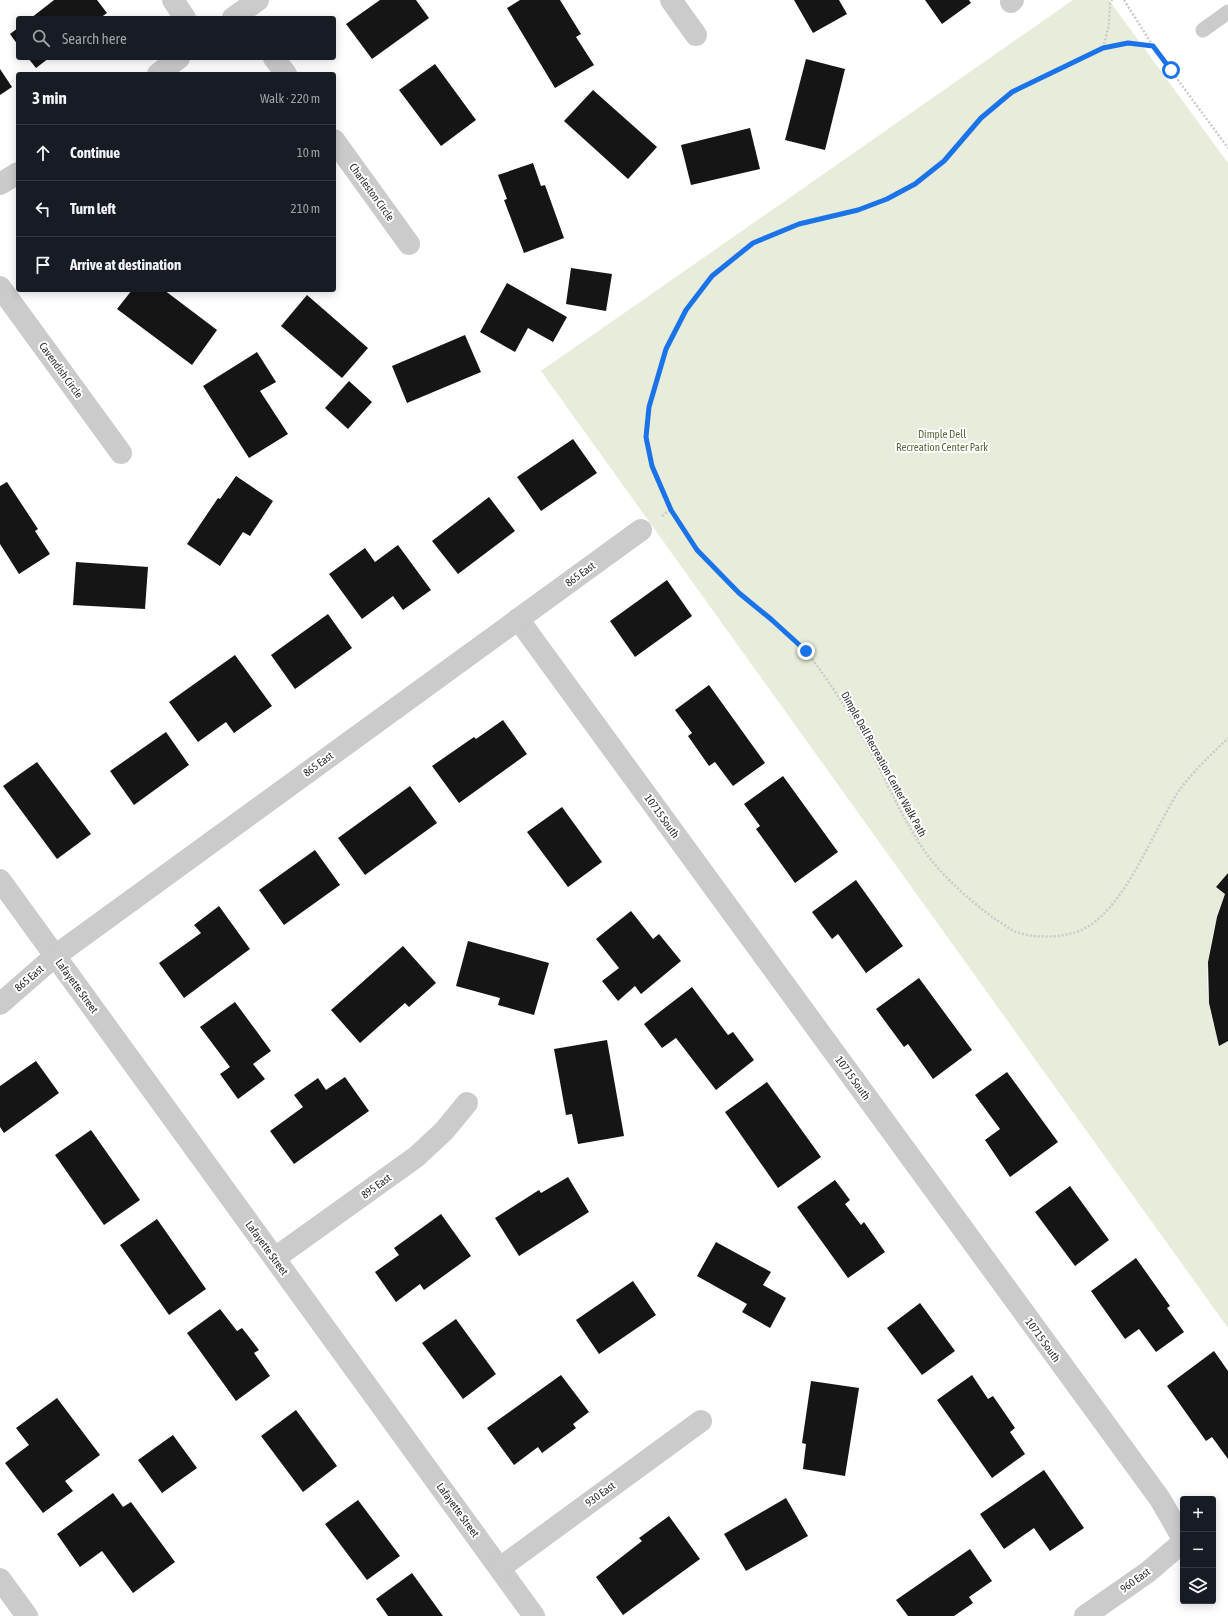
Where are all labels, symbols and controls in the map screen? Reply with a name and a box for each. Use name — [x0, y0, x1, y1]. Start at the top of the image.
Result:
search box — [16, 16, 336, 60]
icon: search — [30, 27, 52, 49]
text: Search here — [62, 30, 127, 47]
route start — [1162, 61, 1180, 79]
text: 3 min — [32, 88, 67, 108]
text: Walk · 220 m — [260, 91, 320, 106]
icon: ahead — [32, 142, 54, 164]
text: Continue — [70, 144, 120, 161]
text: 10 m — [297, 145, 320, 160]
street label: Charleston Circle — [347, 161, 397, 223]
icon: left — [32, 198, 54, 220]
text: Turn left — [70, 200, 116, 217]
text: 210 m — [291, 201, 320, 216]
icon: arrive — [32, 254, 54, 276]
text: Arrive at destination — [70, 256, 181, 273]
street label: Cavendish Circle — [37, 340, 85, 400]
park label: Dimple Dell Recreation Center Park — [896, 428, 988, 453]
street label: 865 East — [563, 559, 597, 589]
route end — [797, 642, 815, 660]
street label: Dimple Dell Recreation Center Walk Path — [839, 689, 929, 839]
street label: 865 East — [301, 749, 335, 779]
street label: 10715 South — [642, 792, 682, 840]
street label: Lafayette Street — [53, 957, 101, 1015]
street label: 865 East — [12, 962, 46, 994]
street label: 10715 South — [833, 1054, 873, 1102]
street label: 895 East — [359, 1171, 393, 1201]
street label: Lafayette Street — [243, 1219, 291, 1277]
street label: 10715 South — [1023, 1316, 1063, 1364]
street label: 930 East — [583, 1479, 617, 1509]
street label: Lafayette Street — [434, 1481, 482, 1539]
map controls — [1180, 1496, 1216, 1604]
button: + — [1180, 1496, 1216, 1532]
button: − — [1180, 1532, 1216, 1568]
street label: 960 East — [1118, 1565, 1152, 1595]
button: layers — [1180, 1568, 1216, 1604]

